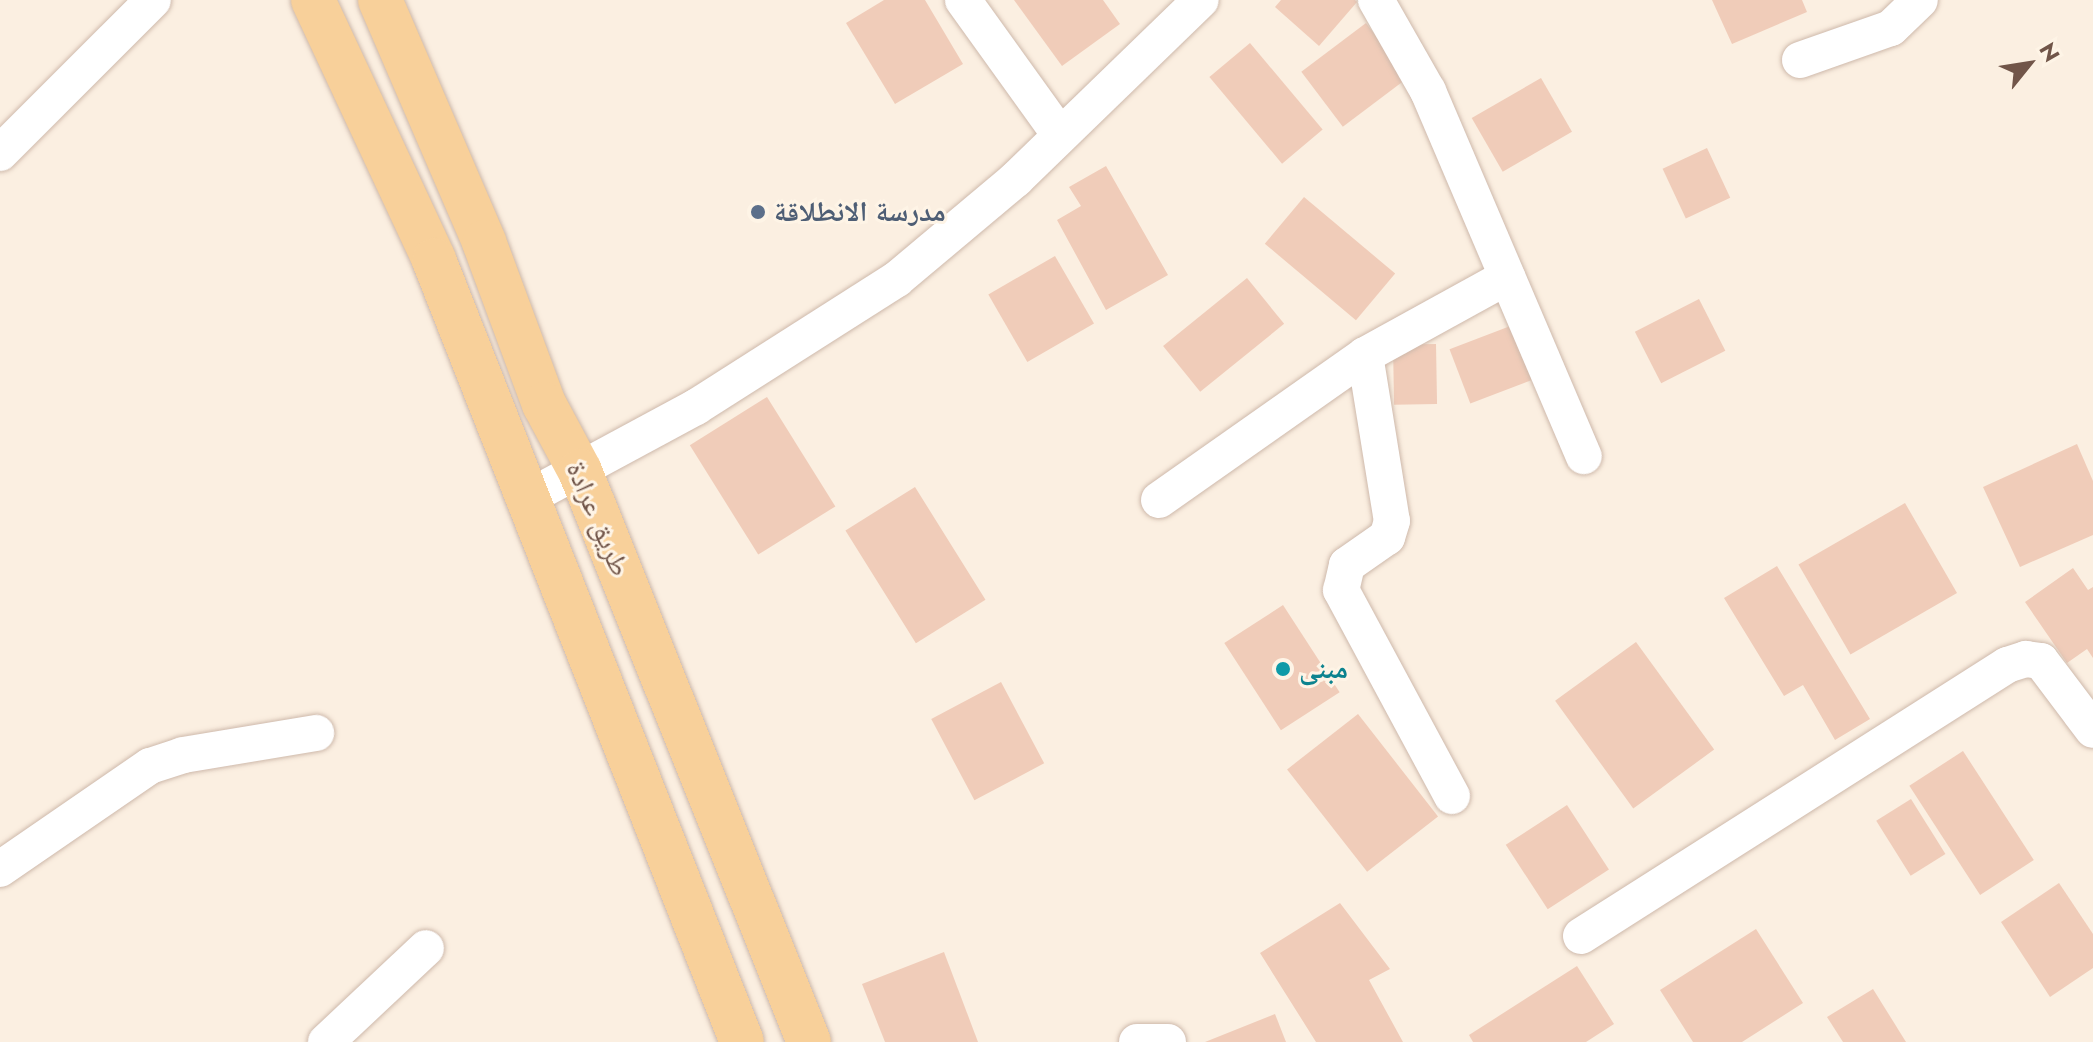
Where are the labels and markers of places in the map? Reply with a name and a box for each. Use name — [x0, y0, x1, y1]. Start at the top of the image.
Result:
place label: مدرسة الانطلاقة — [774, 195, 946, 229]
marker: مدرسة الانطلاقة — [749, 203, 767, 221]
place label: مبنى — [1299, 652, 1348, 686]
marker: مبنى — [1274, 660, 1292, 678]

